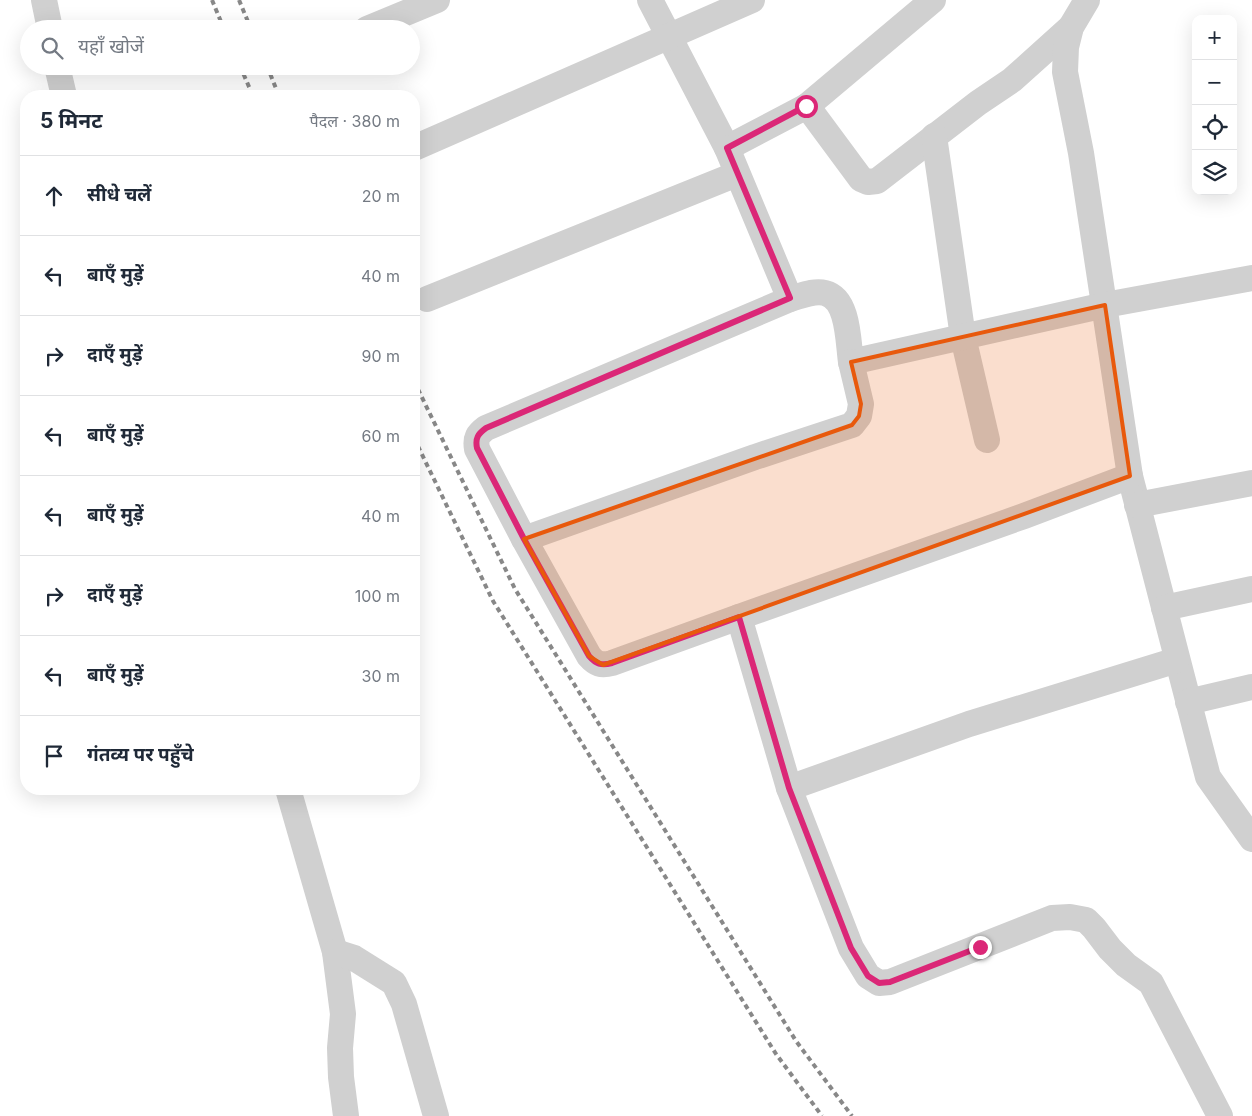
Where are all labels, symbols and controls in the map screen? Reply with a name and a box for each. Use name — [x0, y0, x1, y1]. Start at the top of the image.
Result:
map controls — [1192, 15, 1237, 195]
button: + — [1192, 15, 1237, 60]
search box — [20, 20, 420, 75]
icon: search — [38, 34, 66, 62]
text: यहाँ खोजें — [78, 35, 144, 58]
button: − — [1192, 60, 1237, 105]
route start — [795, 95, 818, 118]
button: locate — [1192, 105, 1237, 150]
text: 5 मिनट — [40, 108, 102, 133]
text: पैदल · 380 m — [310, 111, 400, 131]
button: layers — [1192, 150, 1237, 195]
icon: ahead — [40, 182, 68, 210]
text: सीधे चलें — [87, 183, 151, 206]
text: 20 m — [362, 186, 400, 206]
icon: left — [40, 262, 68, 290]
text: बाएँ मुड़ें — [87, 263, 144, 286]
text: 40 m — [361, 266, 400, 286]
icon: right — [40, 342, 68, 370]
text: दाएँ मुड़ें — [87, 343, 143, 366]
text: 90 m — [361, 346, 400, 366]
icon: left — [40, 422, 68, 450]
text: बाएँ मुड़ें — [87, 423, 144, 446]
text: 60 m — [361, 426, 400, 446]
icon: left — [40, 502, 68, 530]
text: बाएँ मुड़ें — [87, 503, 144, 526]
text: 40 m — [361, 506, 400, 526]
icon: right — [40, 582, 68, 610]
text: दाएँ मुड़ें — [87, 583, 143, 606]
text: 100 m — [355, 586, 400, 606]
icon: left — [40, 662, 68, 690]
text: बाएँ मुड़ें — [87, 663, 144, 686]
text: 30 m — [362, 666, 400, 686]
icon: arrive — [40, 742, 68, 770]
text: गंतव्य पर पहुँचे — [87, 743, 194, 766]
route end — [969, 936, 992, 959]

